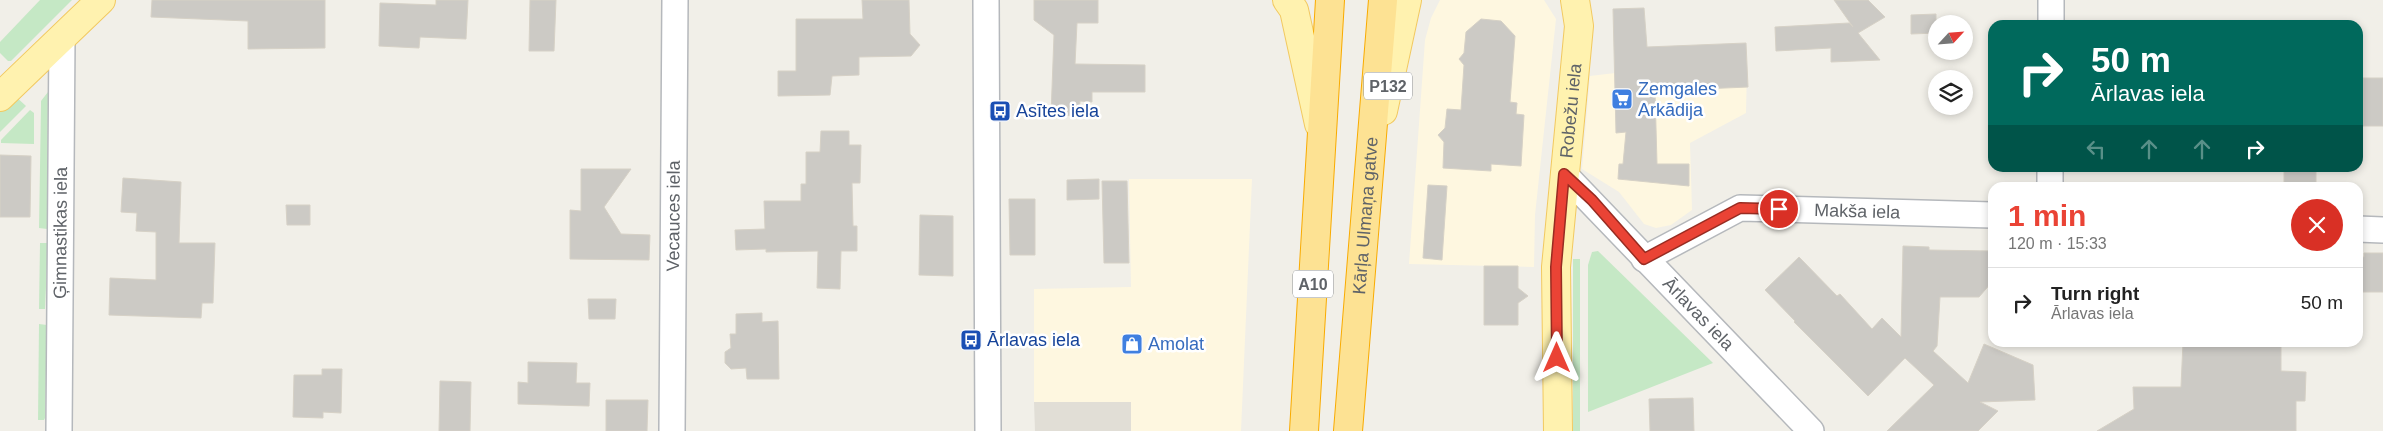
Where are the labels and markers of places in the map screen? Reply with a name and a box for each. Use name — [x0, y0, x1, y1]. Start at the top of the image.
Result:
place label: Zemgales Arkādija — [1638, 79, 1717, 120]
supermarket icon: Zemgales Arkādija — [1610, 87, 1634, 111]
bus stop icon: Asītes iela — [988, 99, 1012, 123]
place label: Asītes iela — [1016, 101, 1100, 121]
pin — [1758, 188, 1800, 230]
bus stop icon: Ārlavas iela — [959, 328, 983, 352]
place label: Ārlavas iela — [987, 330, 1081, 350]
shop icon: Amolat — [1120, 332, 1144, 356]
place label: Amolat — [1148, 334, 1204, 354]

